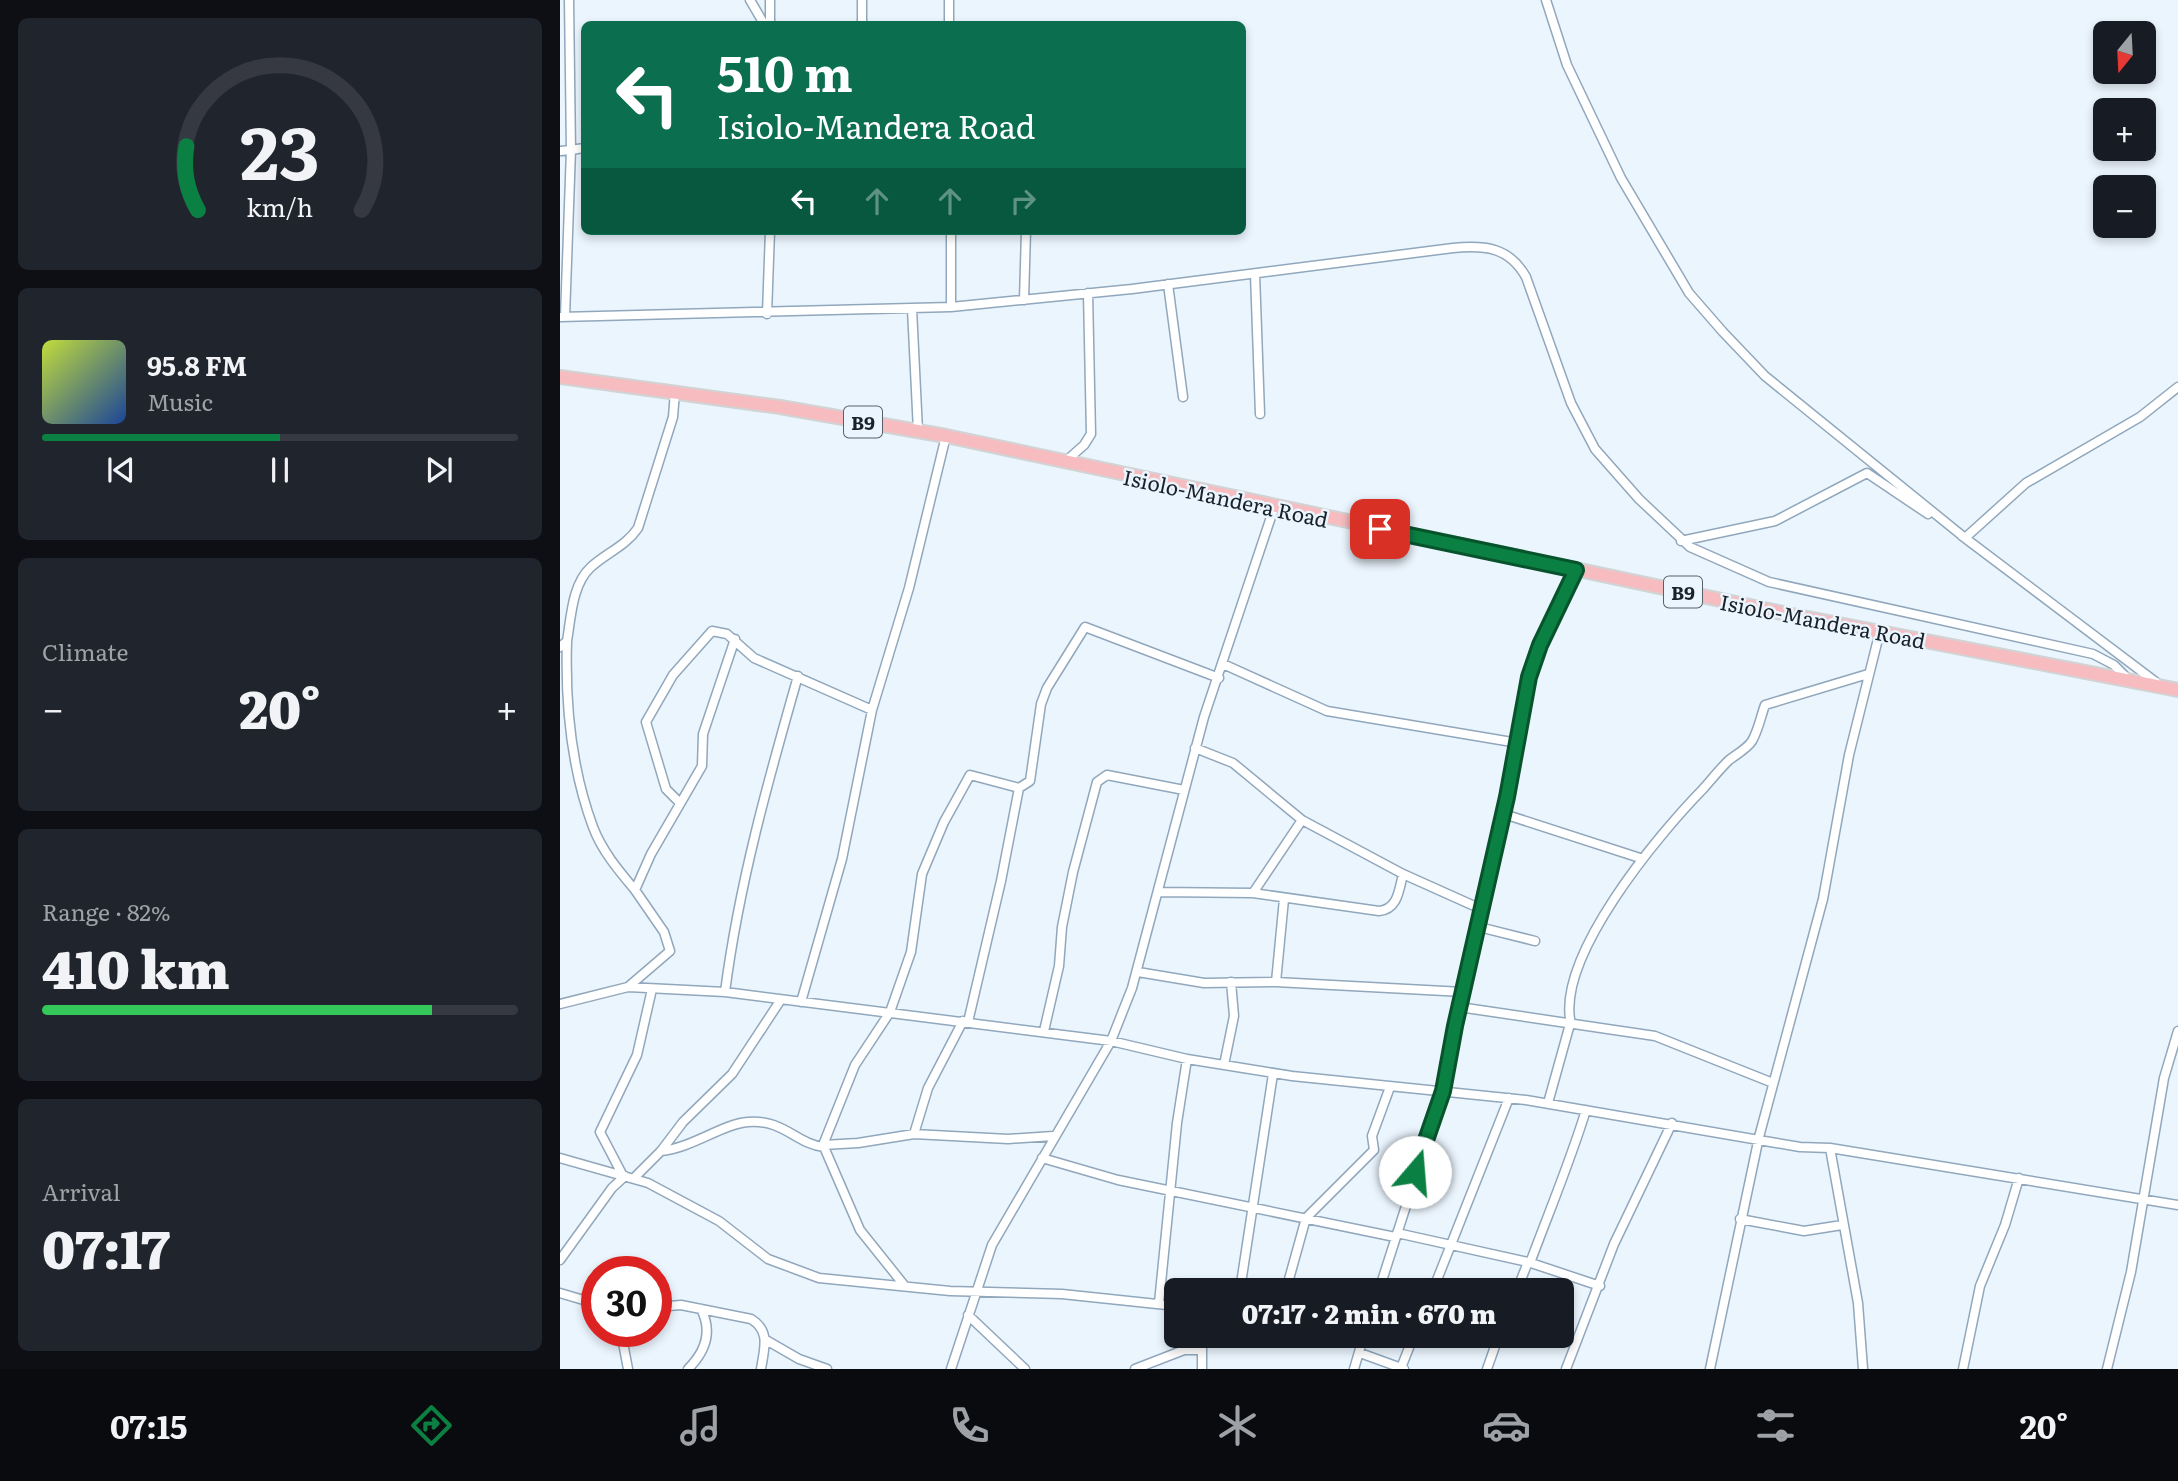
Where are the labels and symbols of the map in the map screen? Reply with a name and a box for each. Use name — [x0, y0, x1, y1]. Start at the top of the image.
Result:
north arrow — [2093, 21, 2156, 84]
road number: B9 — [844, 406, 882, 438]
street label: Isiolo-Mandera Road — [1121, 460, 1332, 534]
pin — [1350, 499, 1410, 559]
road number: B9 — [1664, 576, 1702, 608]
street label: Isiolo-Mandera Road — [1718, 585, 1929, 655]
position arrow — [1378, 1135, 1452, 1209]
speed limit sign: 30 — [581, 1256, 672, 1347]

